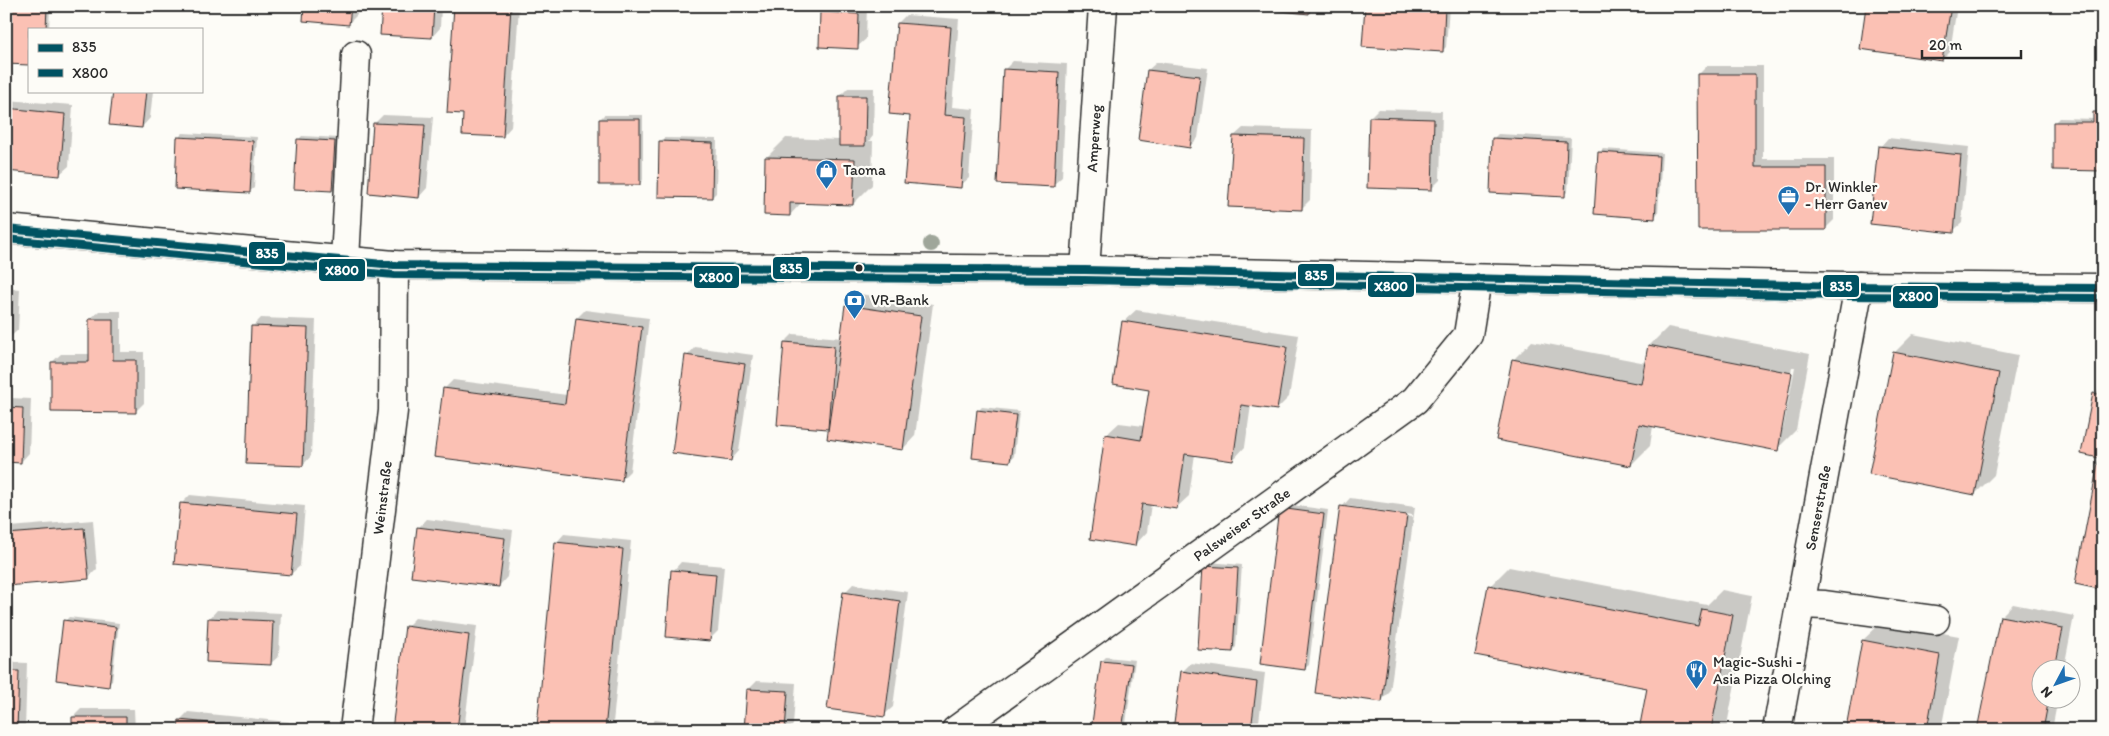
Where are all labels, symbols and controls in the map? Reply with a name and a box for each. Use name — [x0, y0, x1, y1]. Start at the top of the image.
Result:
legend — [28, 28, 202, 92]
scale bar — [1922, 28, 2020, 60]
text: 20 m — [1929, 36, 1963, 54]
text: 835 — [72, 38, 96, 56]
text: X800 — [72, 64, 108, 82]
street label: Amperweg — [1083, 104, 1105, 173]
shop icon: Taoma — [815, 158, 839, 189]
place label: Taoma — [843, 161, 886, 179]
place label: Dr. Winkler - Herr Ganev — [1805, 178, 1887, 213]
office icon: Dr. Winkler - Herr Ganev — [1777, 184, 1801, 215]
line badge: 835 — [248, 241, 286, 265]
text: 835 — [256, 245, 279, 262]
line badge: 835 — [772, 256, 810, 280]
line badge: X800 — [318, 258, 366, 282]
text: 835 — [780, 260, 803, 277]
text: X800 — [325, 262, 359, 279]
unlabelled marker — [854, 263, 864, 273]
line badge: 835 — [1297, 263, 1335, 287]
line badge: X800 — [693, 265, 740, 289]
text: 835 — [1305, 267, 1328, 284]
text: X800 — [699, 269, 733, 286]
line badge: X800 — [1367, 274, 1415, 298]
line badge: 835 — [1822, 274, 1860, 298]
text: X800 — [1374, 278, 1408, 295]
text: 835 — [1830, 278, 1853, 295]
line badge: X800 — [1892, 285, 1939, 309]
bank icon: VR-Bank — [843, 288, 867, 319]
text: X800 — [1899, 288, 1933, 305]
place label: VR-Bank — [871, 291, 929, 309]
street label: Weinstraße — [369, 460, 396, 536]
street label: Senserstraße — [1801, 464, 1835, 552]
street label: Palsweiser Straße — [1190, 484, 1294, 565]
place label: Magic-Sushi - Asia Pizza Olching — [1713, 653, 1831, 688]
north arrow — [2032, 658, 2082, 708]
restaurant icon: Magic-Sushi - Asia Pizza Olching — [1685, 659, 1709, 690]
text: N — [2037, 683, 2056, 701]

